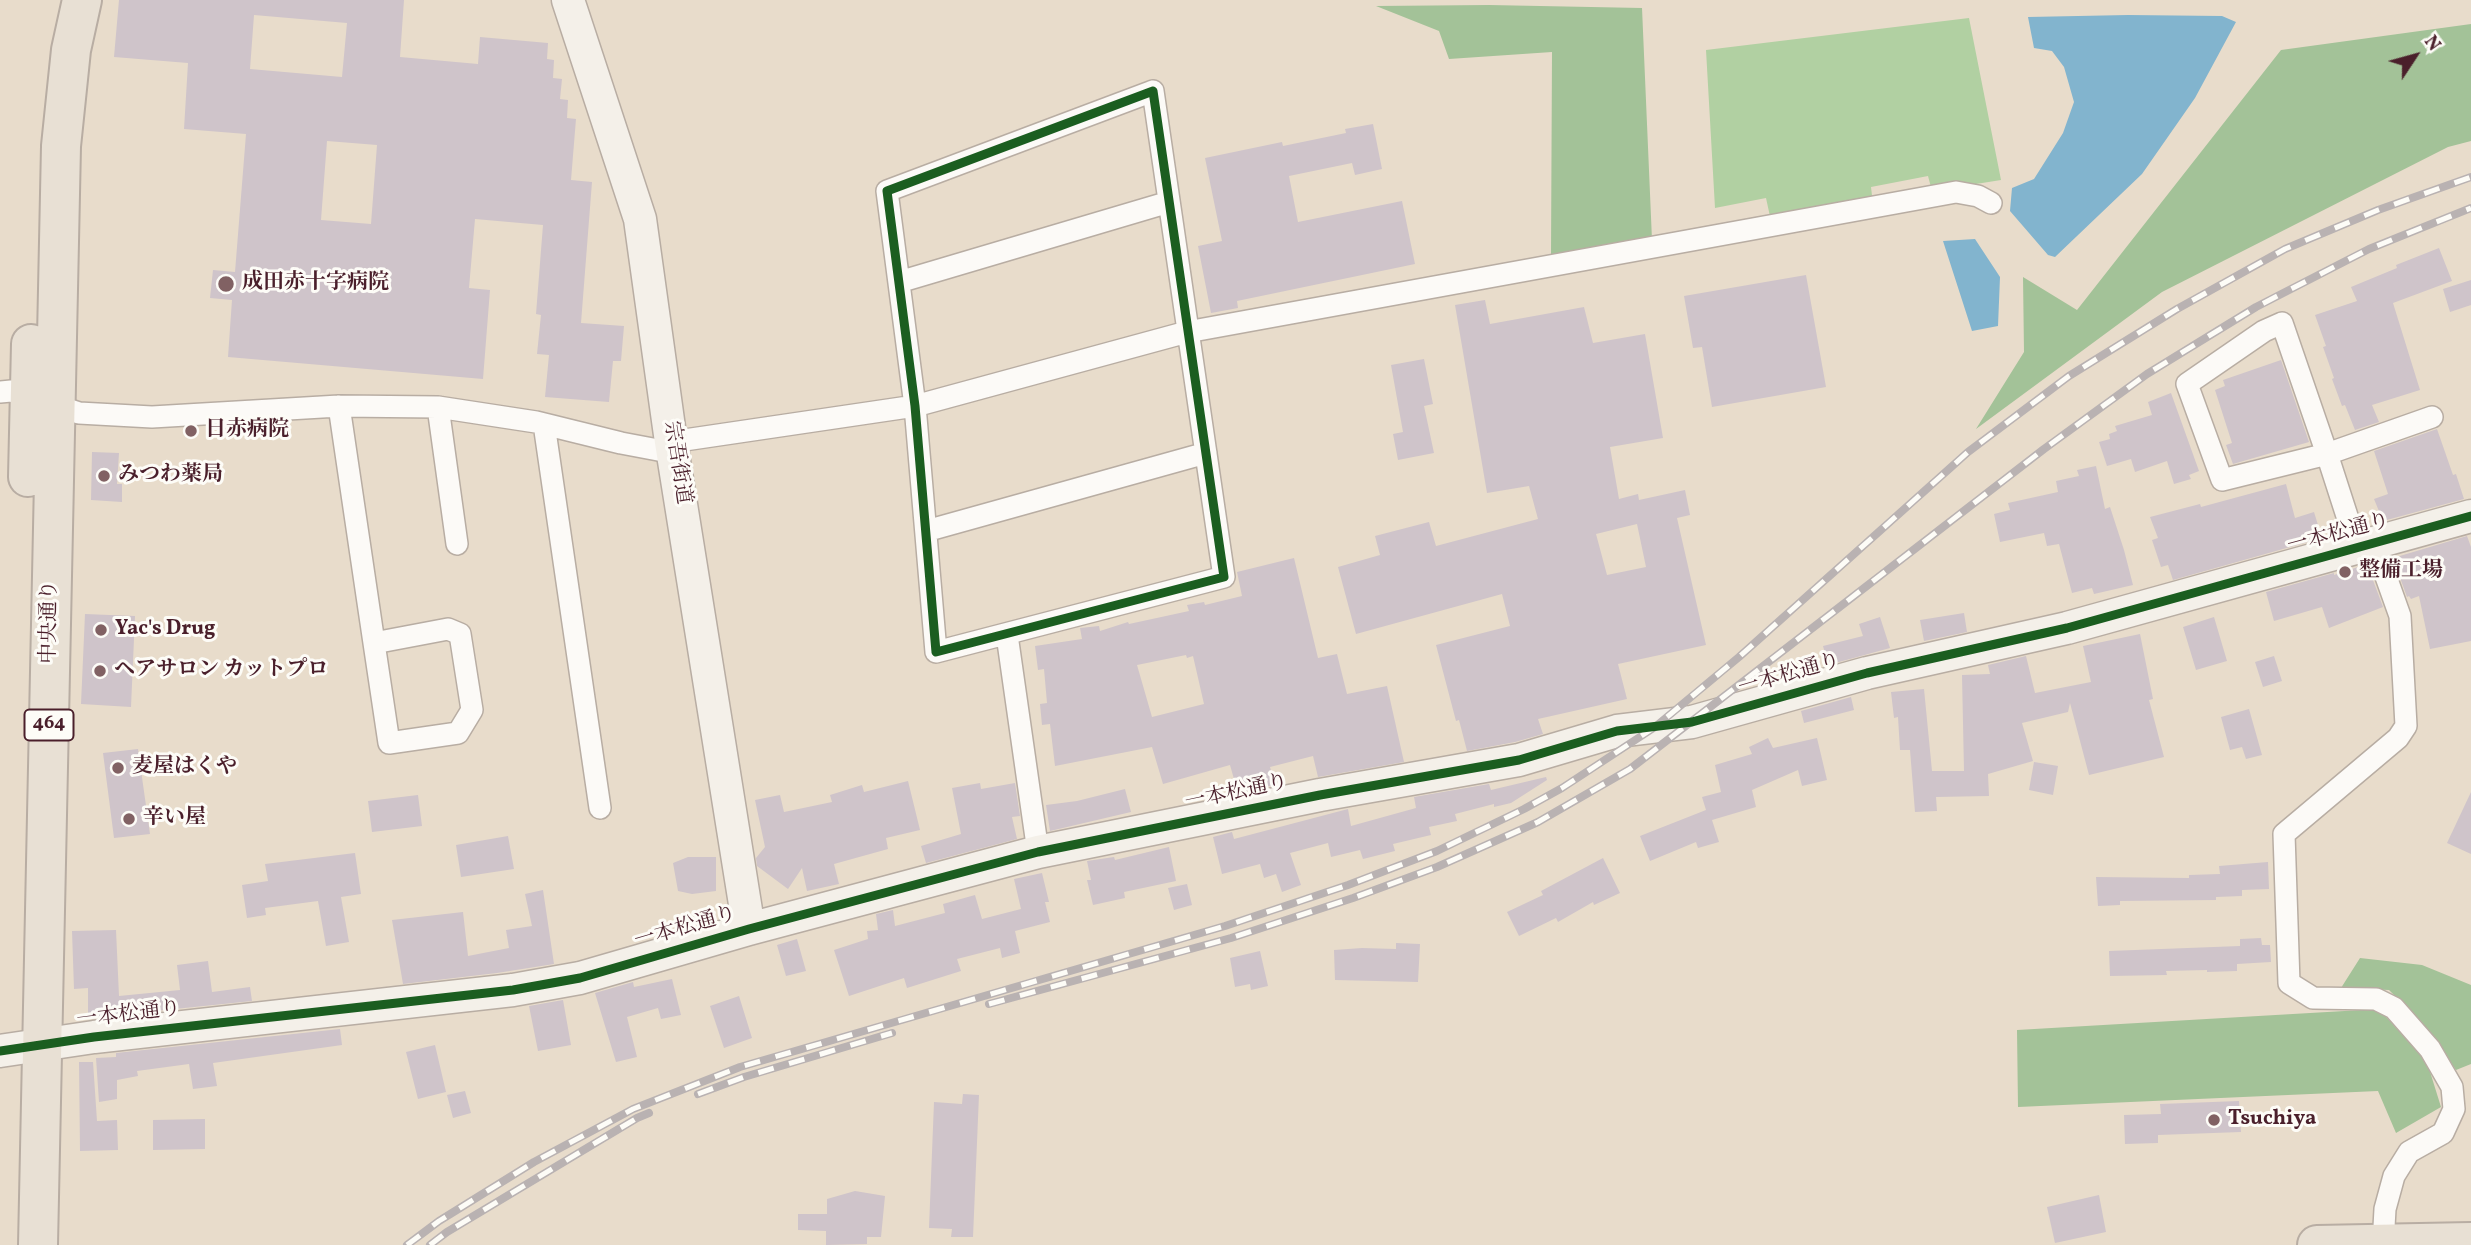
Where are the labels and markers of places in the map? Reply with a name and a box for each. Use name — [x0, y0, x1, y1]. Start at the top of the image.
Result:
place label: 成田赤十字病院 — [242, 271, 389, 297]
marker: 成田赤十字病院 — [216, 274, 236, 294]
place label: 日赤病院 — [205, 418, 289, 444]
marker: 日赤病院 — [183, 423, 199, 439]
place label: みつわ薬局 — [118, 463, 223, 489]
marker: みつわ薬局 — [96, 468, 112, 484]
place label: 整備工場 — [2359, 559, 2443, 585]
marker: 整備工場 — [2337, 564, 2353, 580]
place label: Yac's Drug — [115, 617, 216, 643]
marker: Yac's Drug — [93, 622, 109, 638]
place label: ヘアサロン カットプロ — [114, 658, 328, 684]
marker: ヘアサロン カットプロ — [92, 663, 108, 679]
place label: 麦屋はくや — [132, 755, 237, 781]
marker: 麦屋はくや — [110, 760, 126, 776]
place label: 辛い屋 — [143, 806, 206, 832]
marker: 辛い屋 — [121, 811, 137, 827]
place label: Tsuchiya — [2228, 1107, 2317, 1133]
marker: Tsuchiya — [2206, 1112, 2222, 1128]

